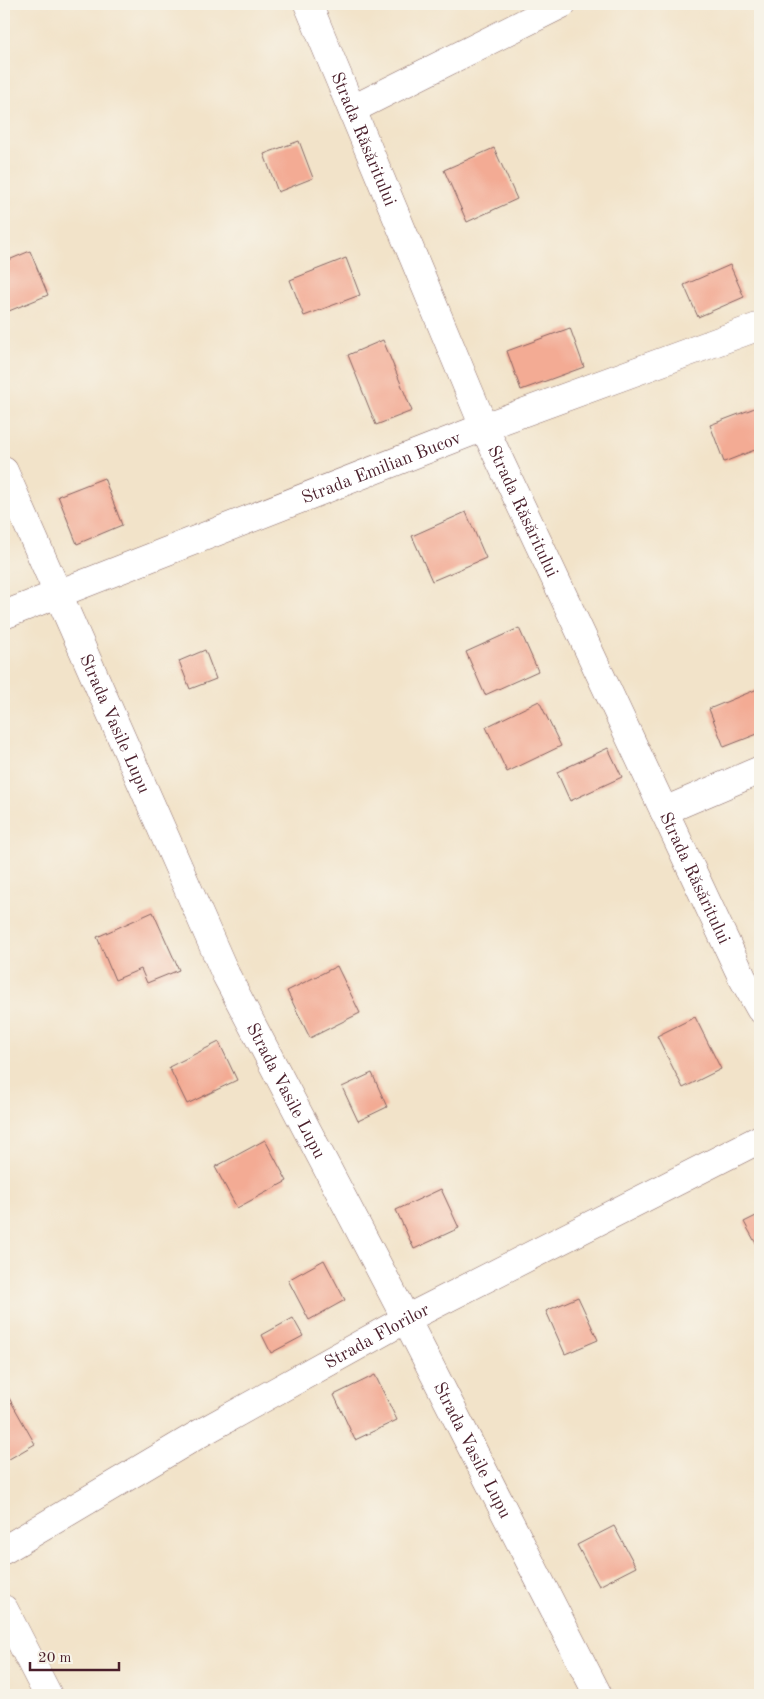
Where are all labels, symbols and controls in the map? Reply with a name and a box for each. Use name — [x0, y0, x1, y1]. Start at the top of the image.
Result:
street label: Strada Răsăritului — [327, 70, 399, 209]
street label: Strada Emilian Bucov — [299, 429, 464, 508]
street label: Strada Răsăritului — [484, 443, 561, 580]
street label: Strada Vasile Lupu — [76, 652, 153, 797]
street label: Strada Răsăritului — [656, 809, 733, 947]
street label: Strada Vasile Lupu — [243, 1020, 328, 1162]
street label: Strada Florilor — [322, 1300, 433, 1372]
street label: Strada Vasile Lupu — [430, 1379, 514, 1522]
scale bar — [30, 1639, 119, 1671]
text: 20 m — [38, 1651, 72, 1666]

